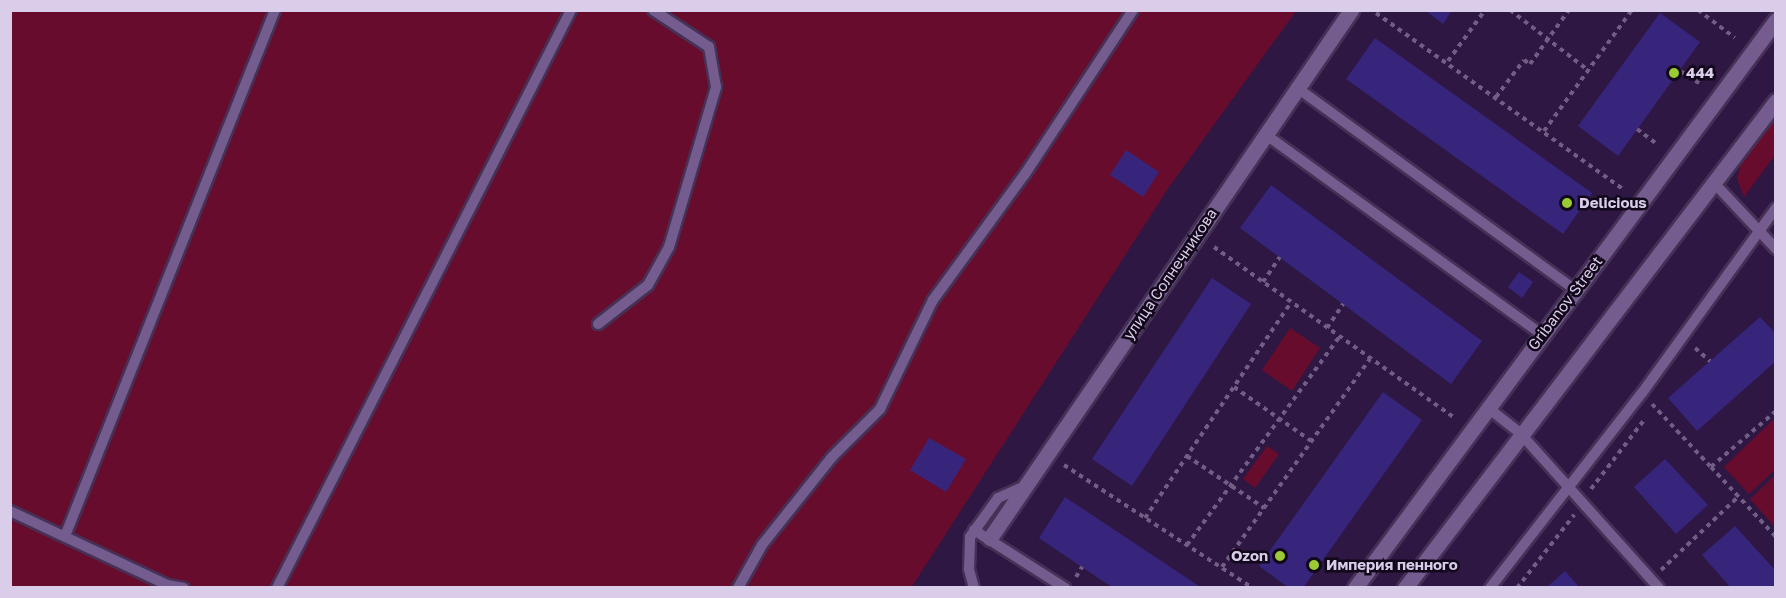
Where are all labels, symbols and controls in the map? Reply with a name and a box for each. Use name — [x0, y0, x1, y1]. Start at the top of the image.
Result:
place label: 444 — [1686, 64, 1714, 82]
marker: 444 — [1667, 66, 1681, 80]
place label: Delicious — [1579, 194, 1647, 212]
marker: Delicious — [1560, 196, 1574, 210]
street label: улица Солнечникова — [1119, 205, 1221, 343]
street label: Gribanov Street — [1524, 253, 1606, 353]
place label: Ozon — [1231, 547, 1268, 565]
marker: Ozon — [1273, 549, 1287, 563]
place label: Империя пенного — [1326, 556, 1458, 574]
marker: Империя пенного — [1307, 558, 1321, 572]

